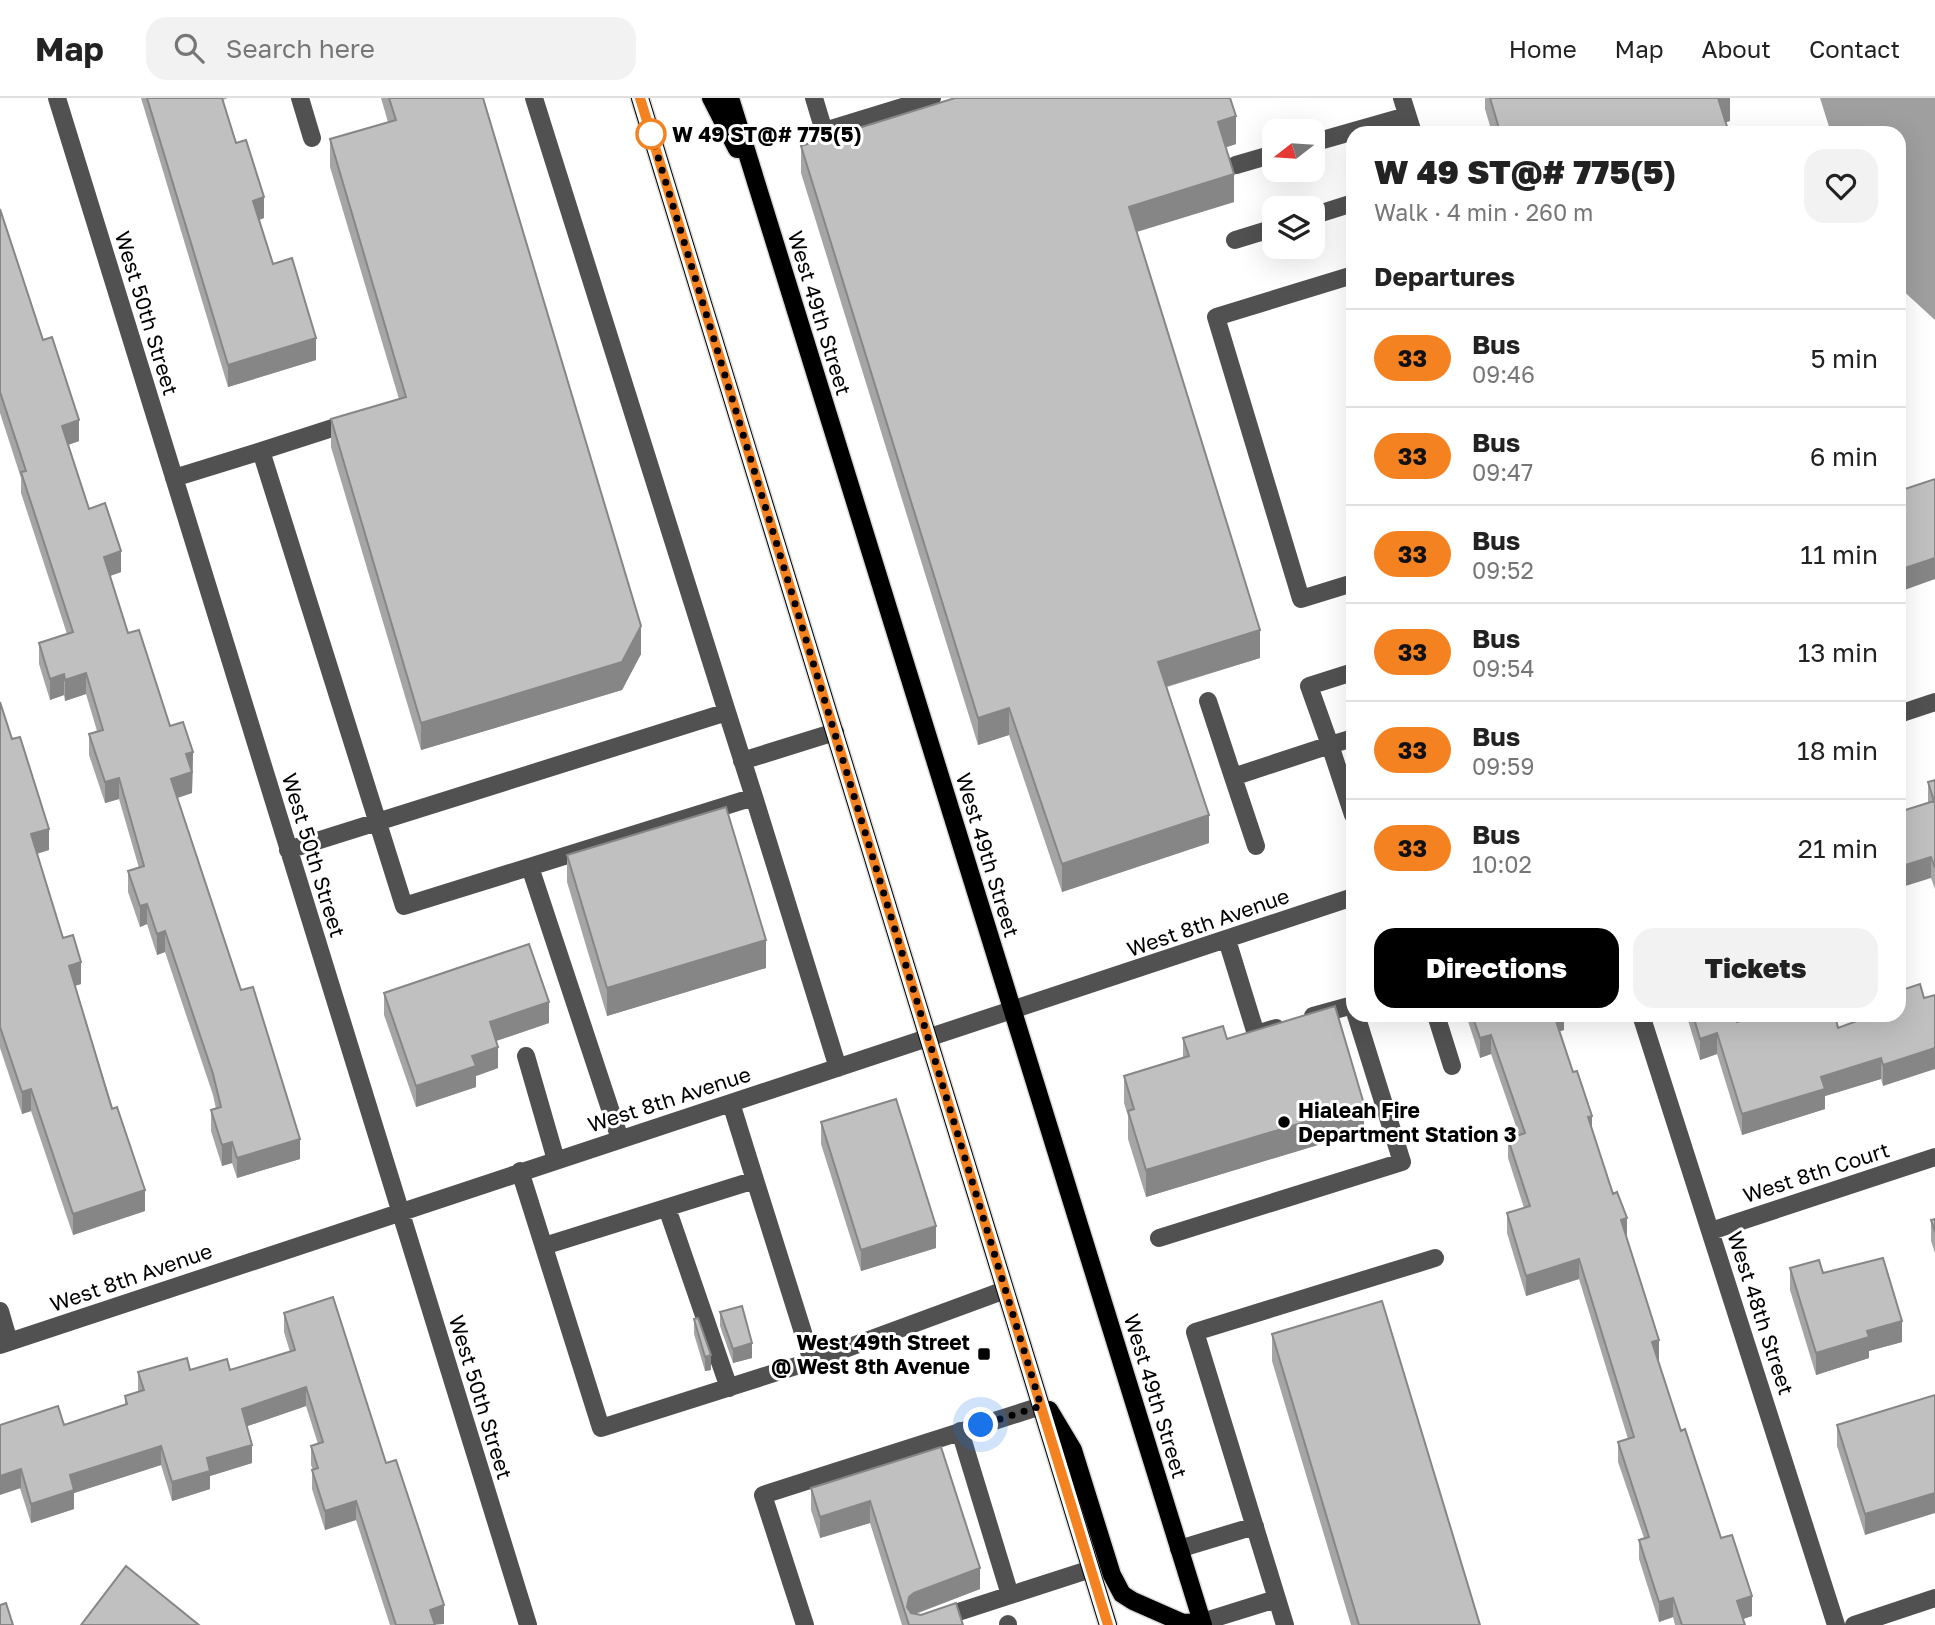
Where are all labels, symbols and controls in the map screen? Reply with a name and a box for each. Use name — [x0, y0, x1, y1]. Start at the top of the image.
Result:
search box — [146, 17, 636, 80]
text: Map — [35, 29, 104, 68]
icon: search — [170, 29, 208, 67]
text: Search here — [226, 33, 375, 64]
text: Home — [1509, 34, 1577, 63]
text: Map — [1615, 34, 1664, 63]
text: About — [1702, 34, 1771, 63]
text: Contact — [1809, 34, 1900, 63]
marker: W 49 ST@# 775(5) — [636, 119, 666, 149]
north arrow — [1262, 119, 1325, 182]
map controls — [1262, 119, 1325, 259]
place label: W 49 ST@# 775(5) — [672, 121, 862, 147]
button: heart — [1804, 149, 1878, 223]
text: W 49 ST@# 775(5) — [1374, 152, 1676, 191]
button: layers — [1262, 196, 1325, 259]
text: Walk · 4 min · 260 m — [1374, 198, 1593, 226]
street label: West 50th Street — [110, 228, 184, 398]
street label: West 49th Street — [783, 228, 857, 398]
text: Departures — [1374, 261, 1515, 292]
text: Bus — [1472, 329, 1520, 360]
text: 33 — [1398, 343, 1427, 372]
text: 5 min — [1810, 343, 1878, 374]
text: 09:46 — [1472, 360, 1535, 388]
text: Bus — [1472, 427, 1520, 458]
text: 33 — [1398, 441, 1427, 470]
text: 6 min — [1810, 441, 1878, 472]
text: 09:47 — [1472, 458, 1533, 486]
text: Bus — [1472, 525, 1520, 556]
text: 33 — [1398, 539, 1427, 568]
text: 11 min — [1800, 539, 1878, 570]
text: 09:52 — [1472, 556, 1534, 584]
text: Bus — [1472, 623, 1520, 654]
text: 33 — [1398, 637, 1427, 666]
text: 13 min — [1798, 637, 1878, 668]
text: 09:54 — [1472, 654, 1534, 682]
text: Bus — [1472, 721, 1520, 752]
text: 33 — [1398, 735, 1427, 764]
text: 18 min — [1797, 735, 1878, 766]
text: 09:59 — [1472, 752, 1534, 780]
street label: West 50th Street — [277, 770, 351, 940]
street label: West 49th Street — [951, 770, 1025, 940]
text: Bus — [1472, 819, 1520, 850]
text: 33 — [1398, 833, 1427, 862]
text: 21 min — [1798, 833, 1878, 864]
text: 10:02 — [1472, 850, 1532, 878]
street label: West 8th Avenue — [1123, 882, 1293, 962]
button: Directions — [1374, 928, 1619, 1008]
button: Tickets — [1633, 928, 1878, 1008]
street label: West 8th Avenue — [584, 1060, 754, 1138]
place label: Hialeah Fire Department Station 3 — [1298, 1097, 1517, 1147]
marker: Hialeah Fire Department Station 3 — [1276, 1114, 1292, 1130]
street label: West 8th Court — [1740, 1136, 1892, 1208]
street label: West 48th Street — [1722, 1228, 1800, 1398]
street label: West 8th Avenue — [46, 1237, 216, 1317]
street label: West 49th Street — [1119, 1311, 1193, 1481]
street label: West 50th Street — [444, 1312, 518, 1482]
place label: West 49th Street @ West 8th Avenue — [771, 1329, 970, 1379]
marker: West 49th Street @ West 8th Avenue — [976, 1346, 992, 1362]
your location — [963, 1407, 998, 1442]

